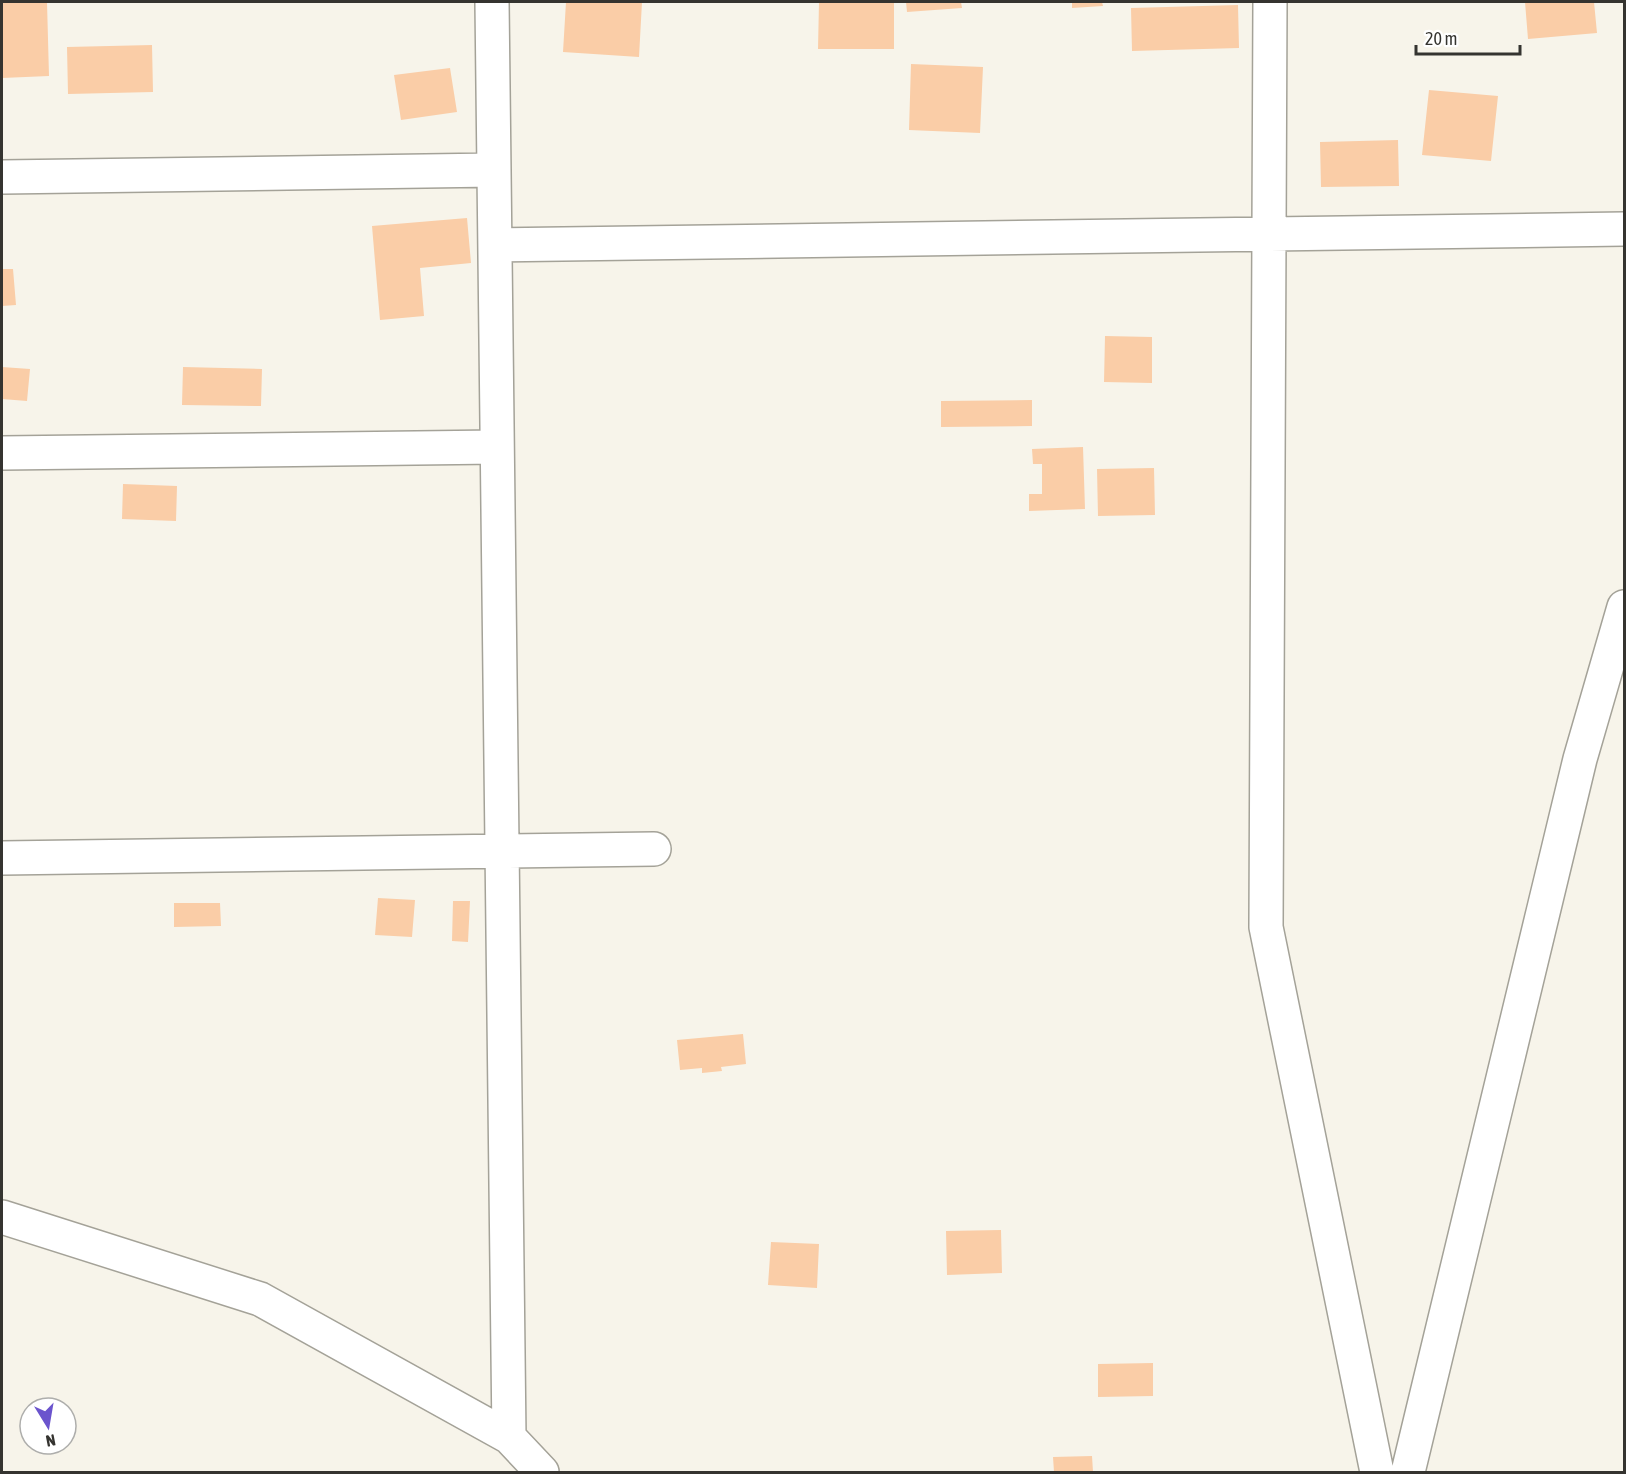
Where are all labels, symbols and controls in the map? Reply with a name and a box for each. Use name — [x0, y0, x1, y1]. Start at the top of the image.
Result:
scale bar — [1416, 18, 1520, 56]
text: 20 m — [1425, 28, 1457, 49]
north arrow — [18, 1396, 78, 1456]
text: N — [45, 1431, 57, 1450]

